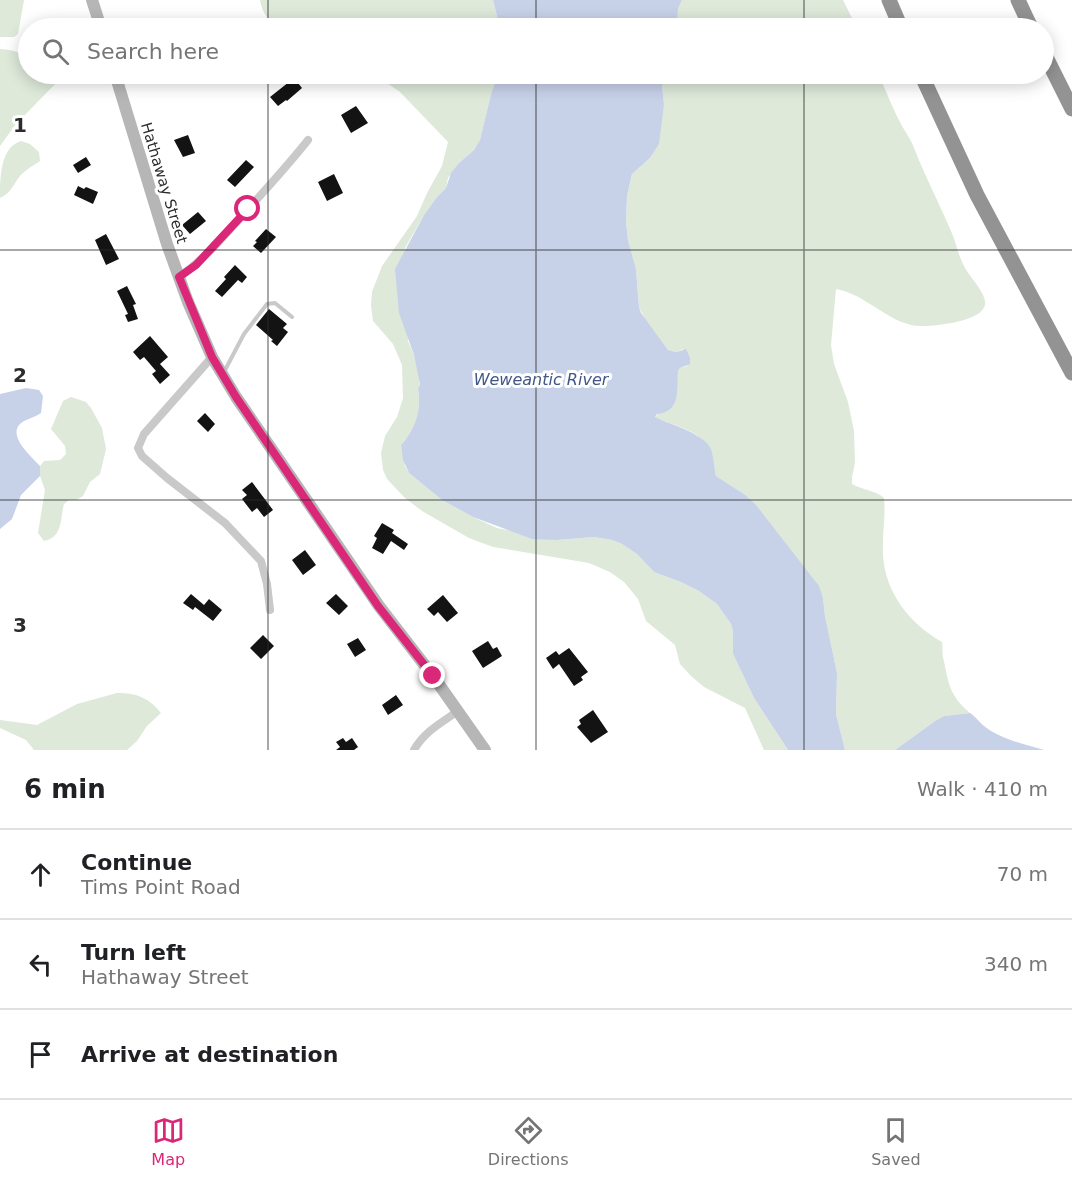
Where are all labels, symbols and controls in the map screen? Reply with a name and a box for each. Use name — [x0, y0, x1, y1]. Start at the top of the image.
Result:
search box — [18, 18, 1054, 84]
icon: search — [39, 35, 72, 68]
text: Search here — [87, 39, 219, 64]
text: 1 — [13, 113, 27, 137]
street label: Hathaway Street — [137, 120, 191, 246]
route start — [234, 195, 260, 221]
text: 2 — [13, 363, 27, 387]
water label: Weweantic River — [474, 370, 610, 389]
text: 3 — [13, 613, 27, 637]
route end — [419, 662, 445, 688]
text: 6 min — [24, 774, 106, 804]
text: Walk · 410 m — [917, 777, 1048, 801]
text: Continue — [81, 850, 192, 875]
icon: ahead — [24, 858, 57, 891]
text: 70 m — [997, 862, 1048, 886]
text: Tims Point Road — [81, 875, 241, 899]
text: Turn left — [81, 940, 186, 965]
icon: left — [24, 948, 57, 981]
text: 340 m — [984, 952, 1048, 976]
text: Hathaway Street — [81, 965, 249, 989]
icon: arrive — [24, 1038, 57, 1071]
text: Arrive at destination — [81, 1042, 338, 1067]
tab: Map — [151, 1114, 185, 1169]
tab: Directions — [488, 1114, 568, 1169]
tab: Saved — [871, 1114, 921, 1169]

